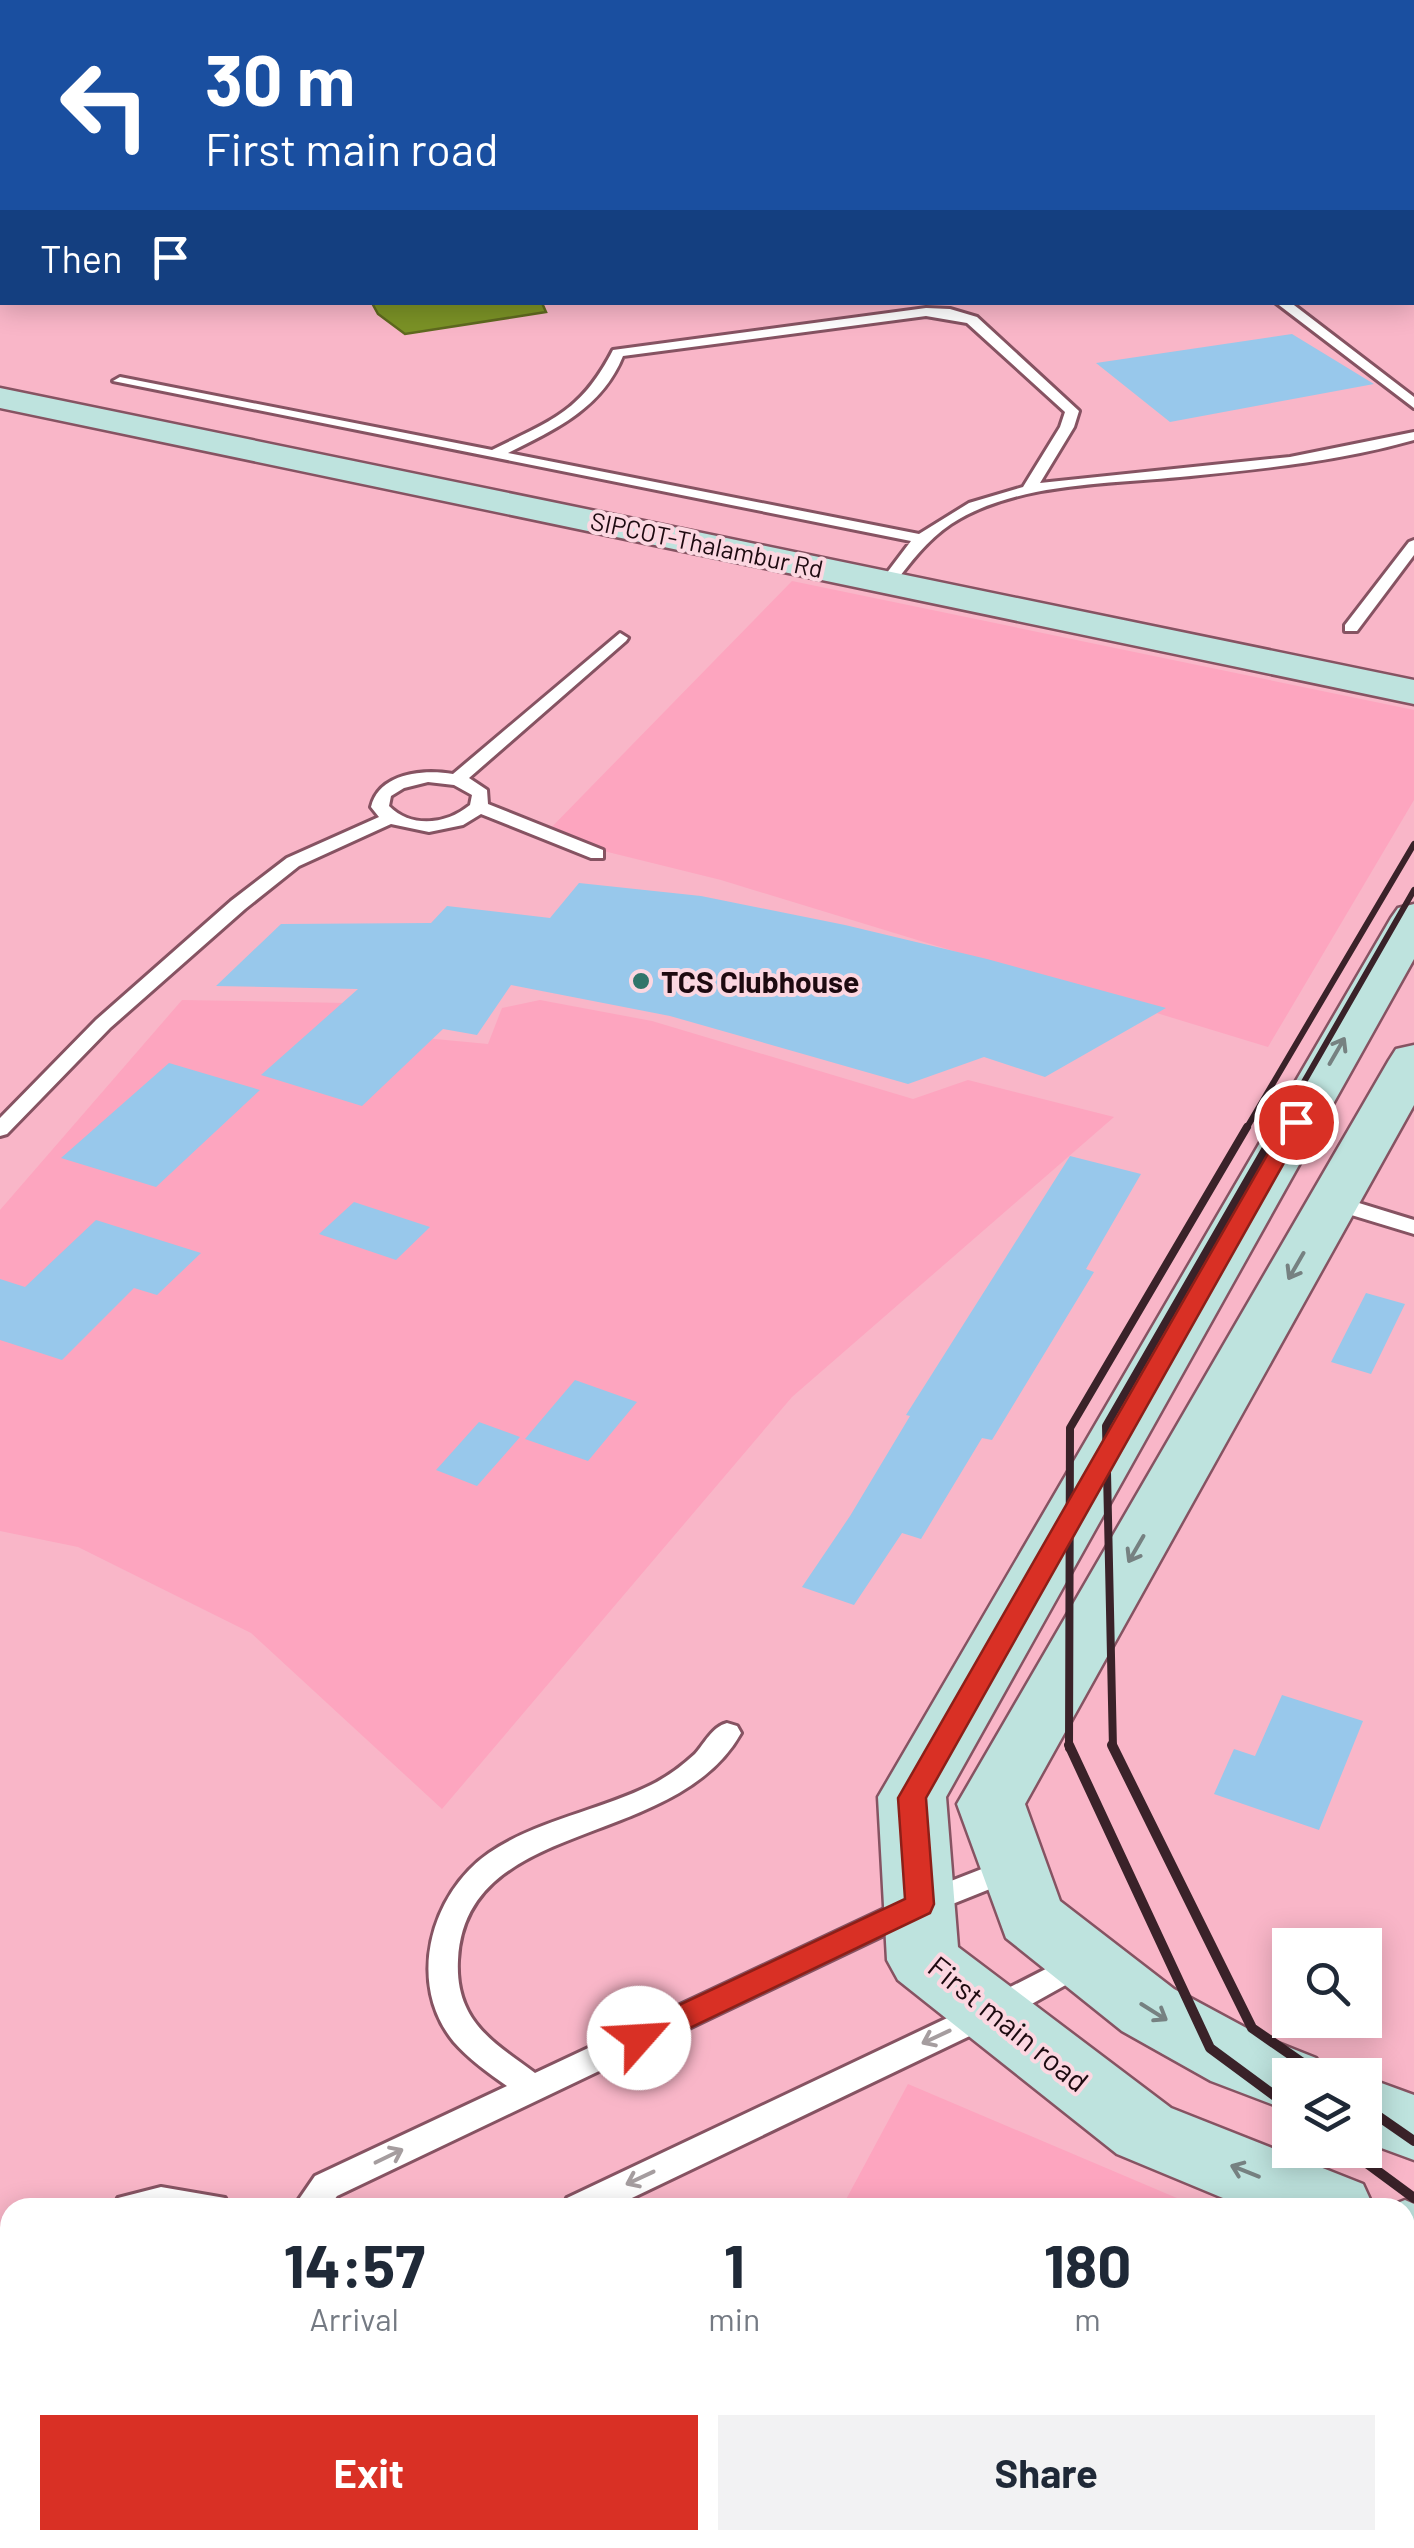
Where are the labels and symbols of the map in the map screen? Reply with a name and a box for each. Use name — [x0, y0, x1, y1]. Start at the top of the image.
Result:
street label: SIPCOT-Thalambur Rd — [588, 505, 826, 583]
place label: TCS Clubhouse — [661, 963, 859, 999]
marker: TCS Clubhouse — [630, 970, 652, 992]
one-way arrow — [1328, 1037, 1348, 1066]
pin — [1254, 1080, 1339, 1165]
one-way arrow — [1286, 1251, 1306, 1280]
one-way arrow — [1126, 1534, 1146, 1562]
street label: First main road — [922, 1947, 1096, 2099]
position arrow — [587, 1986, 691, 2090]
one-way arrow — [1139, 2002, 1168, 2023]
one-way arrow — [922, 2029, 952, 2048]
one-way arrow — [374, 2145, 404, 2164]
one-way arrow — [1230, 2161, 1261, 2179]
one-way arrow — [626, 2170, 656, 2189]

